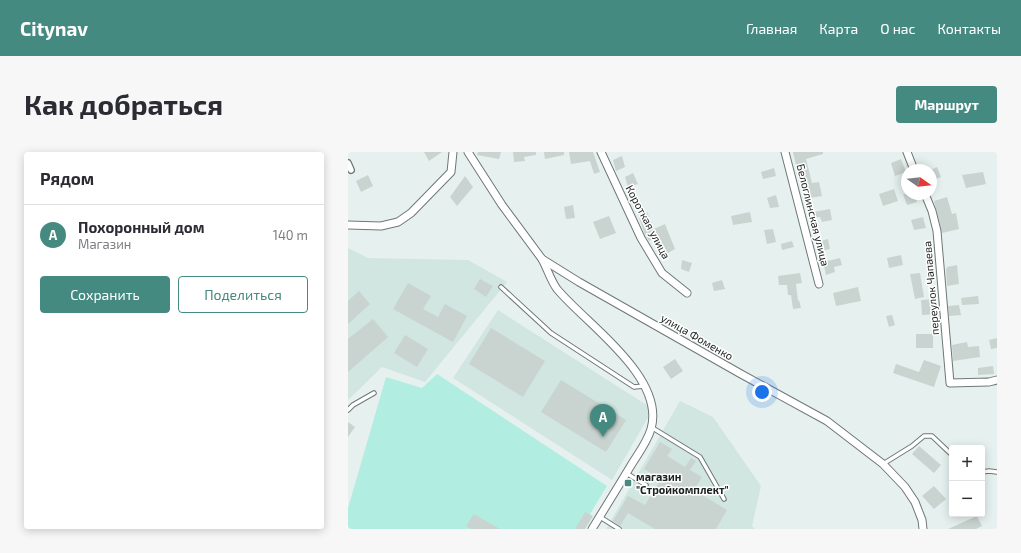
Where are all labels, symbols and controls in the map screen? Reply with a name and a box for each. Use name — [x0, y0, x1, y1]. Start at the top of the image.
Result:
text: Citynav — [20, 17, 88, 40]
text: Главная — [746, 20, 797, 37]
text: Карта — [819, 20, 858, 37]
text: О нас — [880, 20, 916, 37]
text: Контакты — [938, 20, 1001, 37]
button: Маршрут — [896, 86, 997, 123]
text: Как добраться — [24, 87, 223, 121]
street label: Белоглинская улица — [794, 162, 832, 268]
north arrow — [901, 164, 937, 200]
text: Рядом — [40, 168, 94, 188]
street label: Короткая улица — [623, 183, 673, 261]
text: Похоронный дом — [78, 218, 205, 236]
text: A — [49, 227, 57, 243]
text: 140 m — [273, 227, 308, 243]
text: Магазин — [78, 236, 131, 252]
street label: переулок Чапаева — [920, 240, 942, 336]
button: Сохранить — [40, 276, 170, 313]
button: Поделиться — [178, 276, 308, 313]
street label: улица Фоменко — [658, 311, 736, 363]
your location — [752, 382, 772, 402]
pin: A — [590, 404, 616, 437]
map controls — [949, 445, 985, 517]
button: + — [949, 445, 985, 481]
place label: магазин "Стройкомплект" — [636, 470, 729, 496]
marker: магазин "Стройкомплект" — [623, 478, 633, 488]
button: − — [949, 481, 985, 517]

